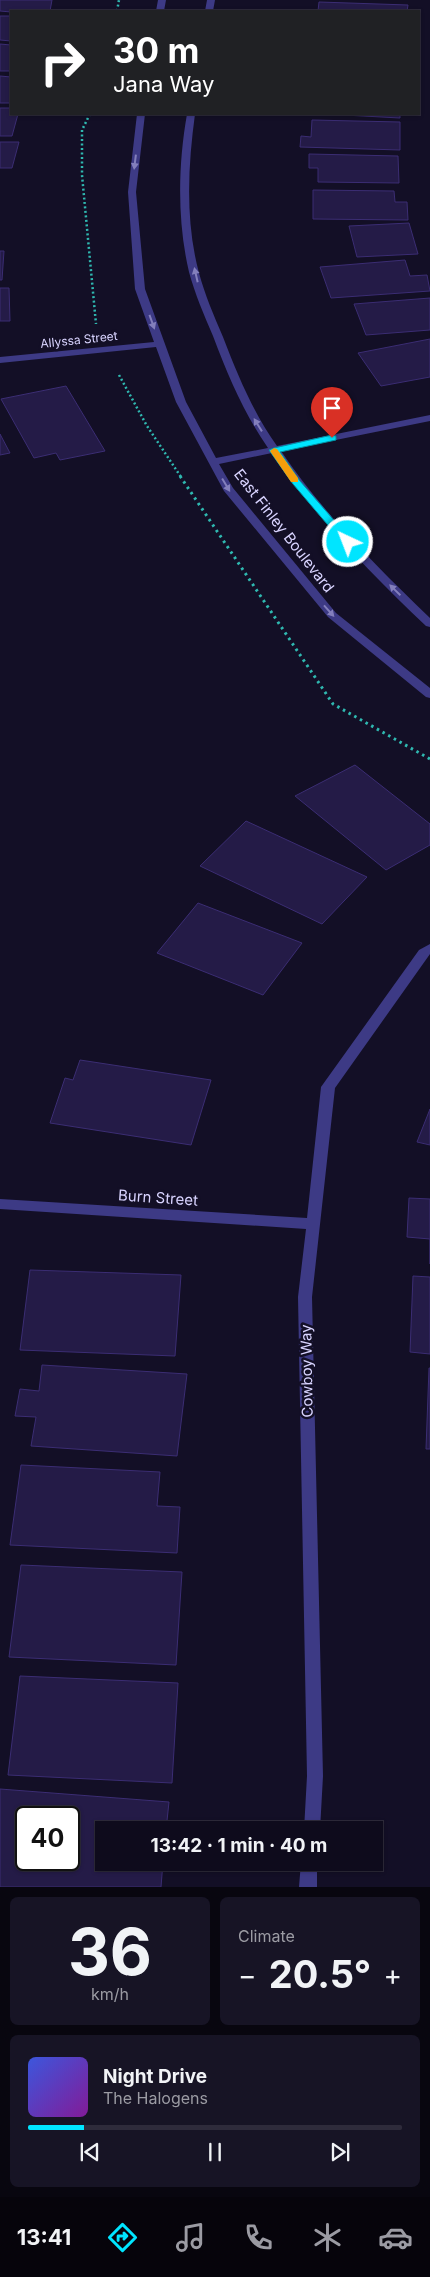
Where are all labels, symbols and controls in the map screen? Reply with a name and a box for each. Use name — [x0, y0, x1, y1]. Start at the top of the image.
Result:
text: 30 m — [113, 29, 199, 71]
icon: right — [30, 30, 95, 95]
text: Jana Way — [113, 71, 214, 97]
one-way arrow — [131, 154, 139, 170]
one-way arrow — [192, 268, 200, 283]
one-way arrow — [148, 315, 156, 330]
street label: Allyssa Street — [40, 328, 118, 351]
pin — [311, 387, 353, 438]
icon: arrive — [318, 394, 346, 422]
one-way arrow — [254, 418, 263, 431]
street label: East Finley Boulevard — [230, 465, 339, 596]
one-way arrow — [222, 479, 231, 492]
position arrow — [321, 515, 373, 567]
one-way arrow — [389, 584, 401, 596]
one-way arrow — [323, 605, 335, 617]
street label: Burn Street — [117, 1185, 199, 1210]
street label: Cowboy Way — [296, 1324, 317, 1418]
speed limit sign: 40 — [15, 1806, 80, 1871]
text: 13:42 · 1 min · 40 m — [151, 1834, 327, 1857]
text: 36 — [68, 1912, 152, 1991]
text: Climate — [238, 1926, 295, 1946]
text: 20.5° — [269, 1951, 371, 1997]
text: − — [238, 1958, 257, 1992]
text: + — [383, 1958, 402, 1992]
text: km/h — [91, 1984, 129, 2004]
text: Night Drive — [103, 2065, 207, 2088]
text: The Halogens — [103, 2088, 208, 2108]
icon: previous — [76, 2138, 104, 2166]
icon: pause — [201, 2138, 229, 2166]
icon: next — [326, 2138, 354, 2166]
icon: directions — [105, 2220, 140, 2255]
icon: music — [173, 2220, 208, 2255]
icon: phone — [241, 2220, 276, 2255]
icon: climate — [310, 2220, 345, 2255]
icon: car — [378, 2220, 413, 2255]
text: 13:41 — [17, 2224, 71, 2250]

